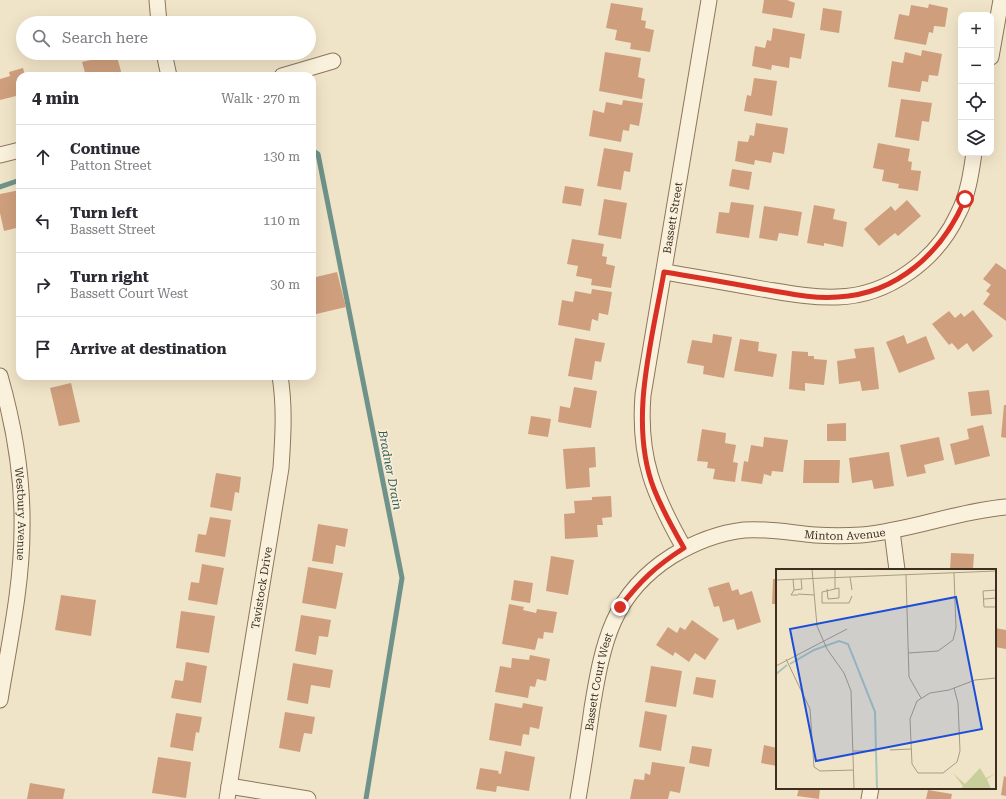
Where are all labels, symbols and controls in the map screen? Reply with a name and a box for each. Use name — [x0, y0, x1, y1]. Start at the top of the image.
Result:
map controls — [958, 12, 994, 156]
button: + — [958, 12, 994, 48]
search box — [16, 16, 316, 60]
icon: search — [30, 27, 52, 49]
text: Search here — [62, 29, 148, 47]
button: − — [958, 48, 994, 84]
button: locate — [958, 84, 994, 120]
text: 4 min — [32, 88, 79, 108]
text: Walk · 270 m — [221, 91, 300, 106]
button: layers — [958, 120, 994, 156]
text: Continue — [70, 140, 140, 158]
icon: ahead — [32, 146, 54, 168]
text: 130 m — [263, 149, 300, 164]
text: Patton Street — [70, 158, 152, 173]
street label: Bassett Street — [661, 181, 685, 255]
route start — [956, 190, 974, 208]
text: Turn left — [70, 204, 138, 222]
icon: left — [32, 210, 54, 232]
text: 110 m — [263, 213, 300, 228]
text: Bassett Street — [70, 222, 155, 237]
text: Turn right — [70, 268, 149, 286]
icon: right — [32, 274, 54, 296]
text: 30 m — [270, 277, 300, 292]
text: Bassett Court West — [70, 286, 188, 301]
icon: arrive — [32, 338, 54, 360]
text: Arrive at destination — [70, 340, 226, 358]
water label: Bradner Drain — [375, 428, 405, 511]
street label: Westbury Avenue — [12, 467, 28, 561]
street label: Minton Avenue — [804, 526, 887, 543]
street label: Tavistock Drive — [249, 546, 275, 630]
inset map — [776, 569, 996, 789]
route end — [611, 598, 629, 616]
street label: Bassett Court West — [583, 631, 616, 732]

